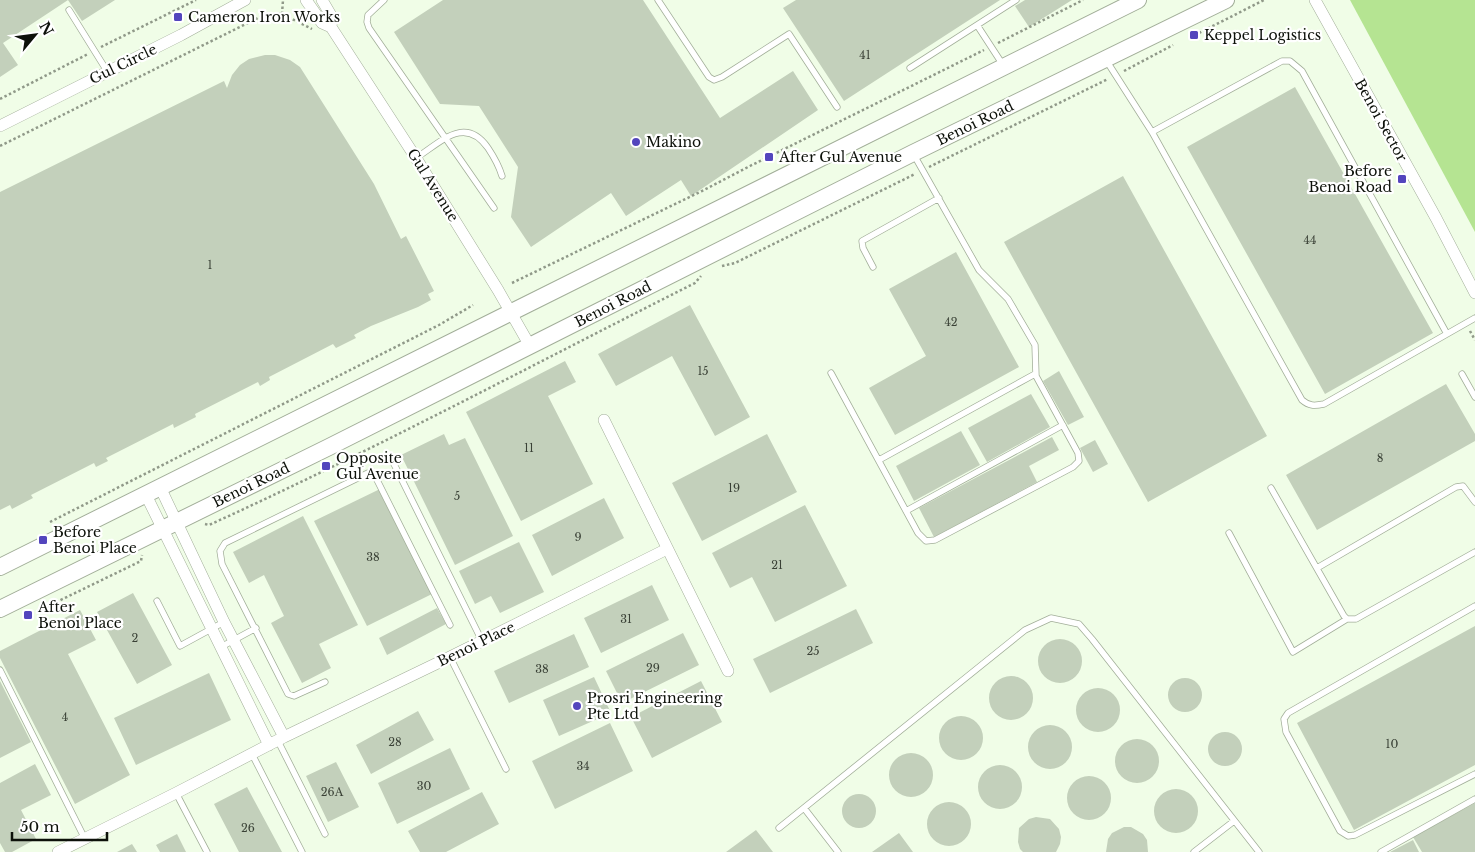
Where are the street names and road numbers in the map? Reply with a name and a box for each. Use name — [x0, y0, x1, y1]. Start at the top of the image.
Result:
street label: Gul Circle — [86, 40, 160, 88]
street label: Benoi Sector — [1351, 75, 1411, 165]
street label: Benoi Road — [933, 96, 1017, 149]
street label: Gul Avenue — [403, 145, 463, 225]
street label: Benoi Road — [572, 277, 655, 331]
street label: Benoi Road — [209, 458, 293, 511]
street label: Benoi Place — [434, 618, 518, 670]

